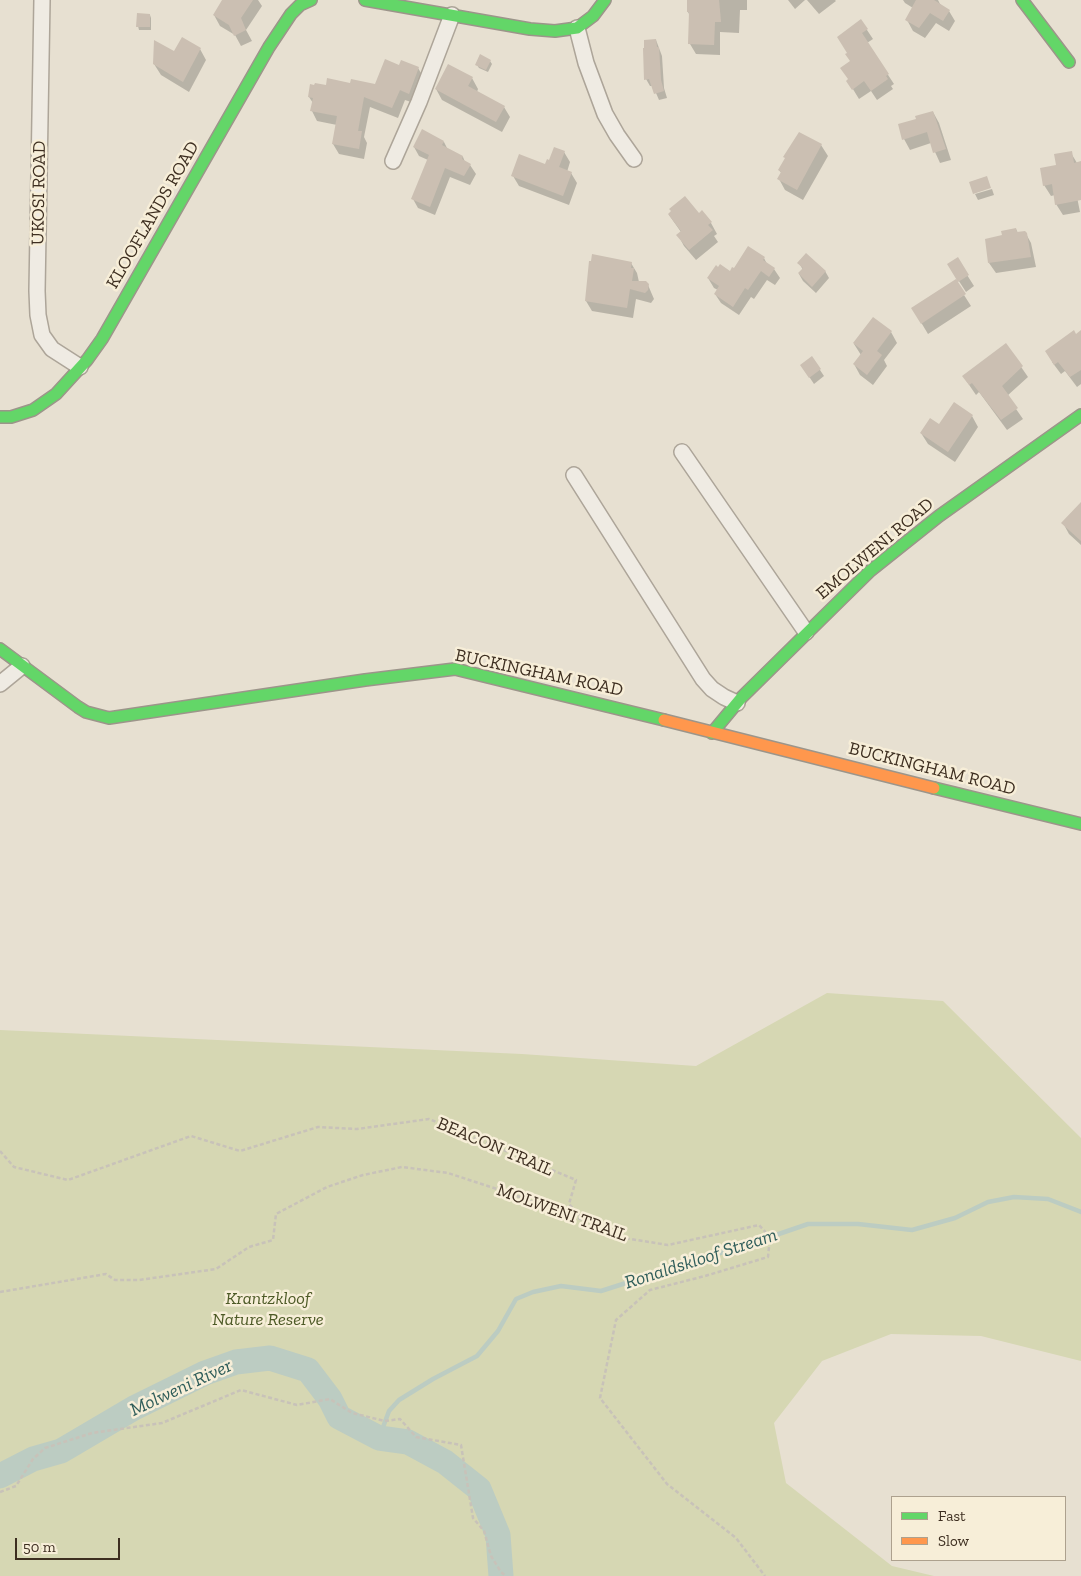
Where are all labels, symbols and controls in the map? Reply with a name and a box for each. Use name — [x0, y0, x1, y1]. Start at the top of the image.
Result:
street label: KLOOFLANDS ROAD — [102, 138, 204, 292]
street label: UKOSI ROAD — [27, 141, 51, 245]
street label: EMOLWENI ROAD — [812, 494, 938, 604]
street label: BUCKINGHAM ROAD — [453, 645, 625, 701]
street label: BUCKINGHAM ROAD — [846, 738, 1018, 800]
street label: BEACON TRAIL — [434, 1113, 556, 1181]
street label: MOLWENI TRAIL — [494, 1179, 630, 1247]
water label: Ronaldskloof Stream — [622, 1224, 780, 1294]
park label: Krantzkloof Nature Reserve — [212, 1288, 324, 1330]
water label: Molweni River — [126, 1354, 236, 1422]
legend — [891, 1496, 1066, 1561]
text: Fast — [938, 1507, 966, 1525]
scale bar — [18, 1528, 122, 1560]
text: Slow — [938, 1532, 969, 1550]
text: 50 m — [23, 1538, 56, 1556]

